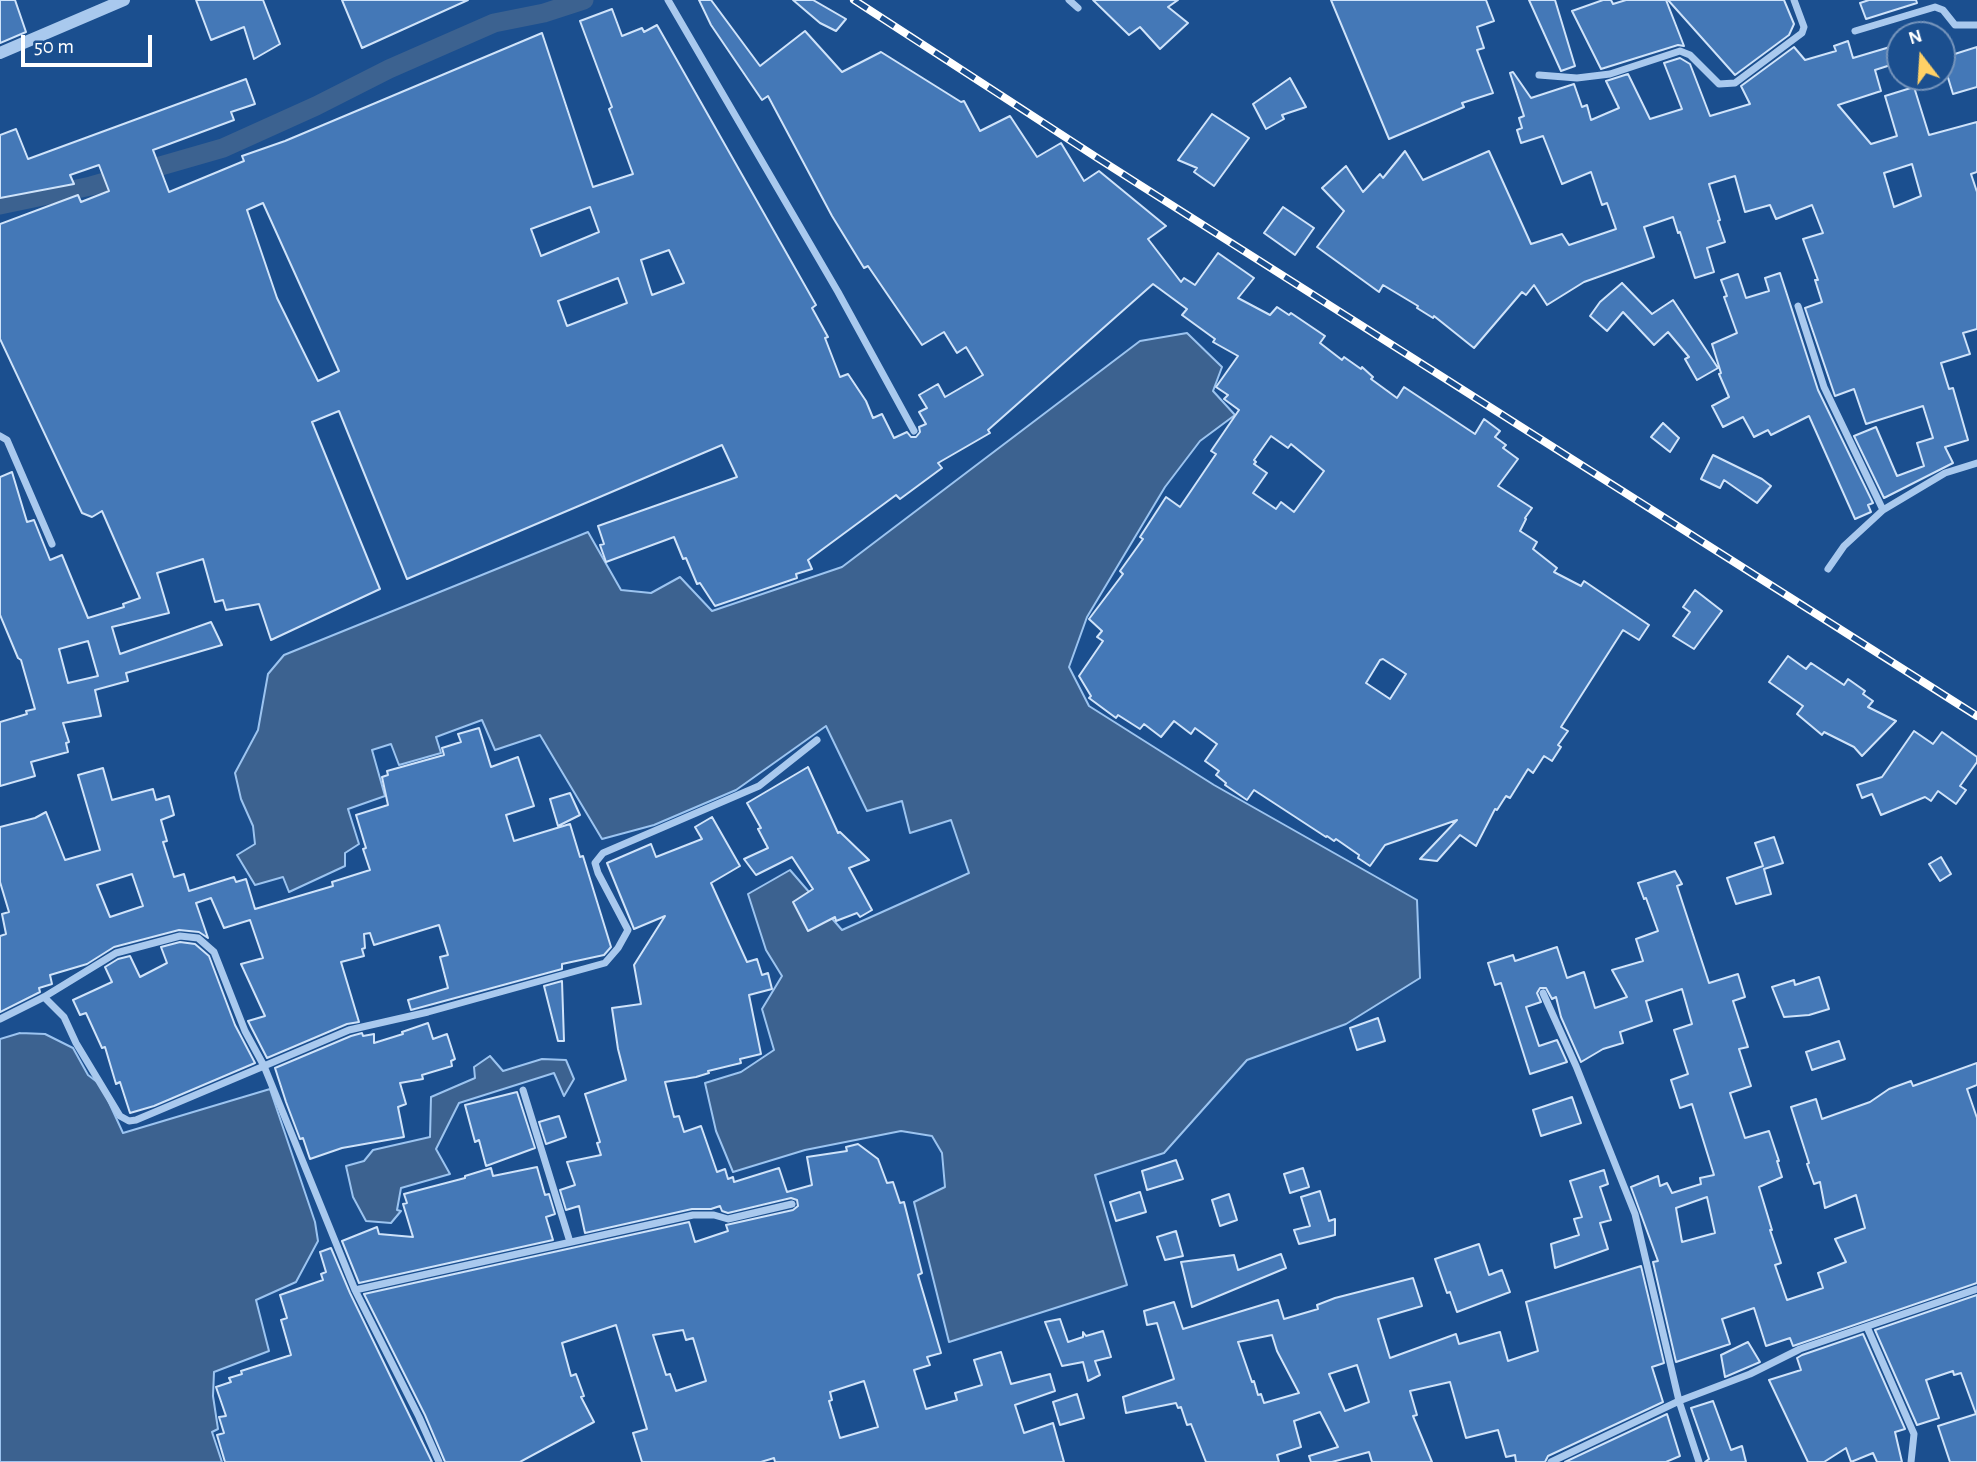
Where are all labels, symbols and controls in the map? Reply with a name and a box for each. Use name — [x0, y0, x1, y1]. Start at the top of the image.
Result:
scale bar — [24, 21, 156, 65]
north arrow — [1886, 21, 1956, 91]
text: N — [1906, 26, 1924, 48]
text: 50 m — [34, 36, 74, 57]

